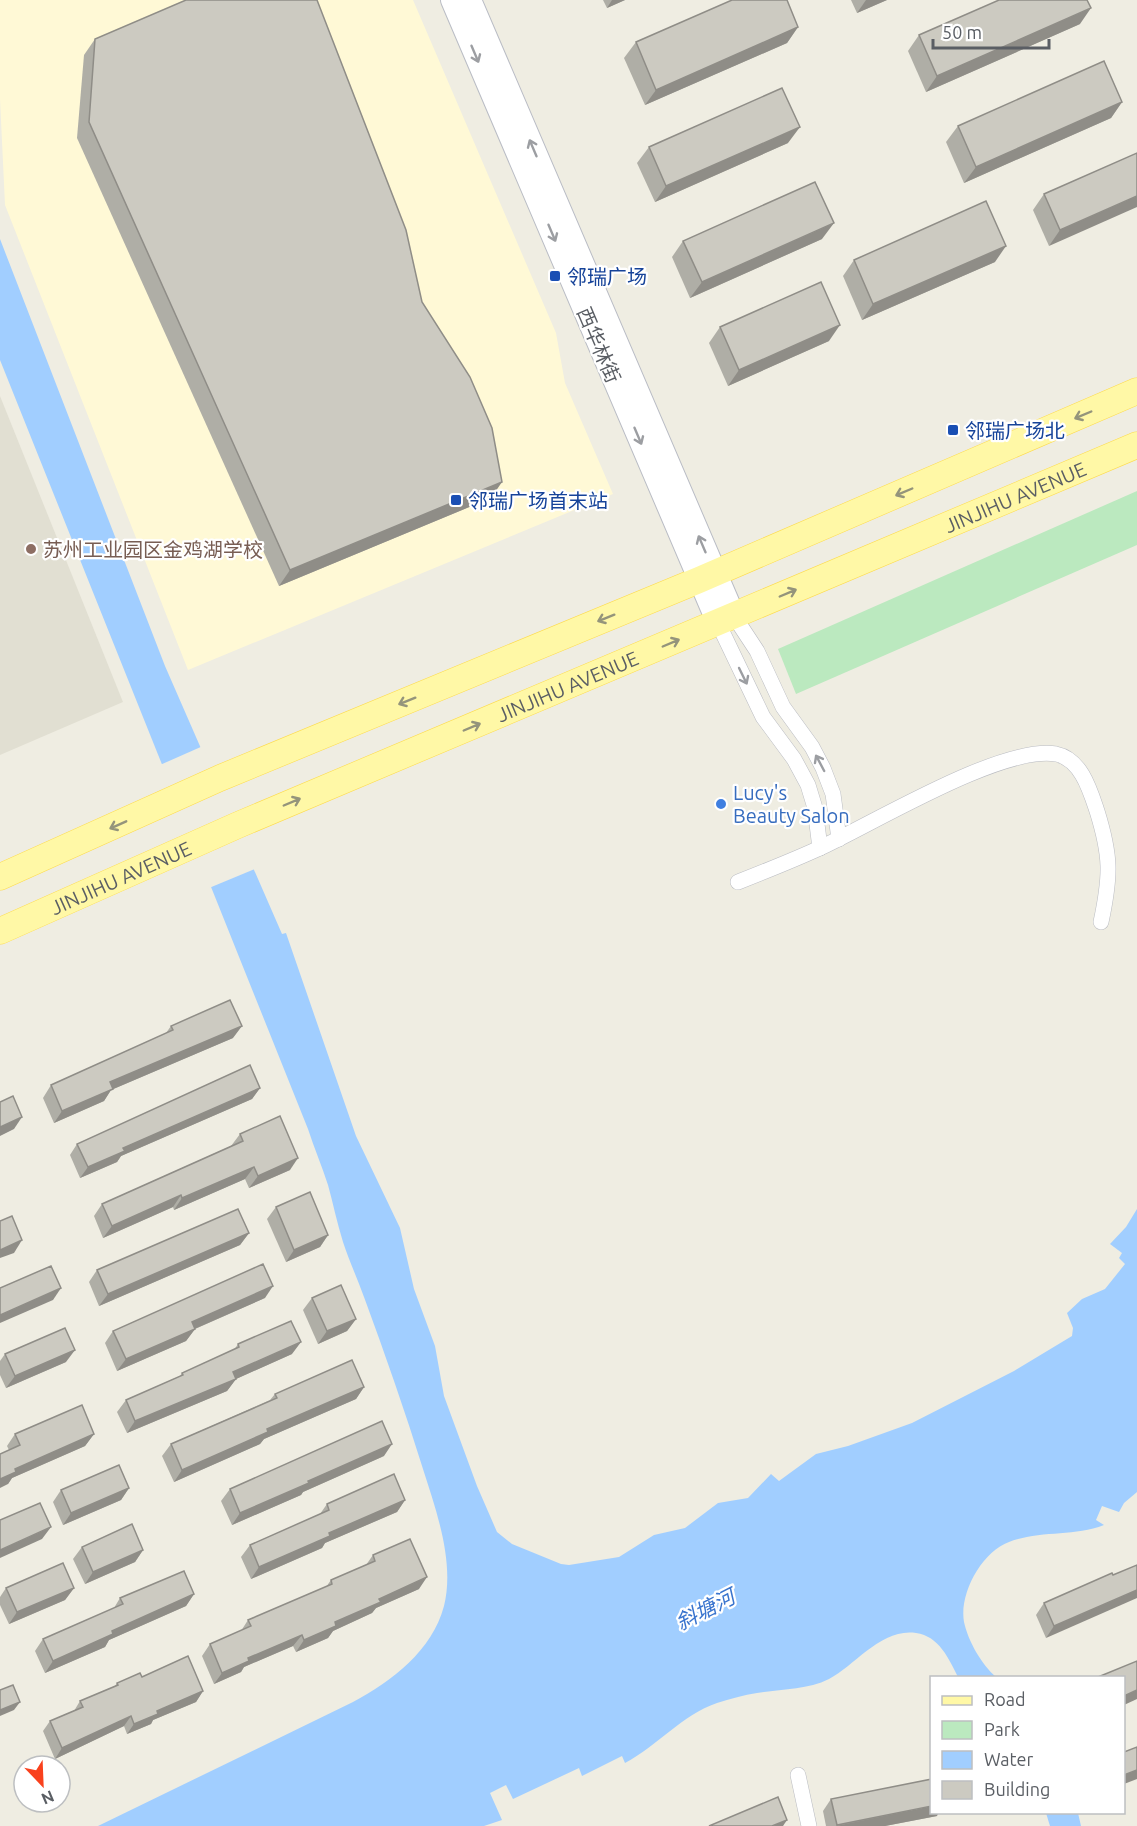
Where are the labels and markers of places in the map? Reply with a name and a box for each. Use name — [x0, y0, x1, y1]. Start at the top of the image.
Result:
place label: 邻瑞广场 — [567, 265, 647, 288]
marker: 邻瑞广场 — [548, 269, 562, 283]
place label: 邻瑞广场北 — [965, 419, 1065, 442]
marker: 邻瑞广场北 — [946, 423, 960, 437]
place label: 邻瑞广场首末站 — [468, 489, 608, 512]
marker: 邻瑞广场首末站 — [449, 493, 463, 507]
place label: 苏州工业园区金鸡湖学校 — [43, 538, 263, 561]
marker: 苏州工业园区金鸡湖学校 — [24, 542, 38, 556]
place label: Lucy's Beauty Salon — [733, 781, 850, 827]
marker: Lucy's Beauty Salon — [714, 797, 728, 811]

